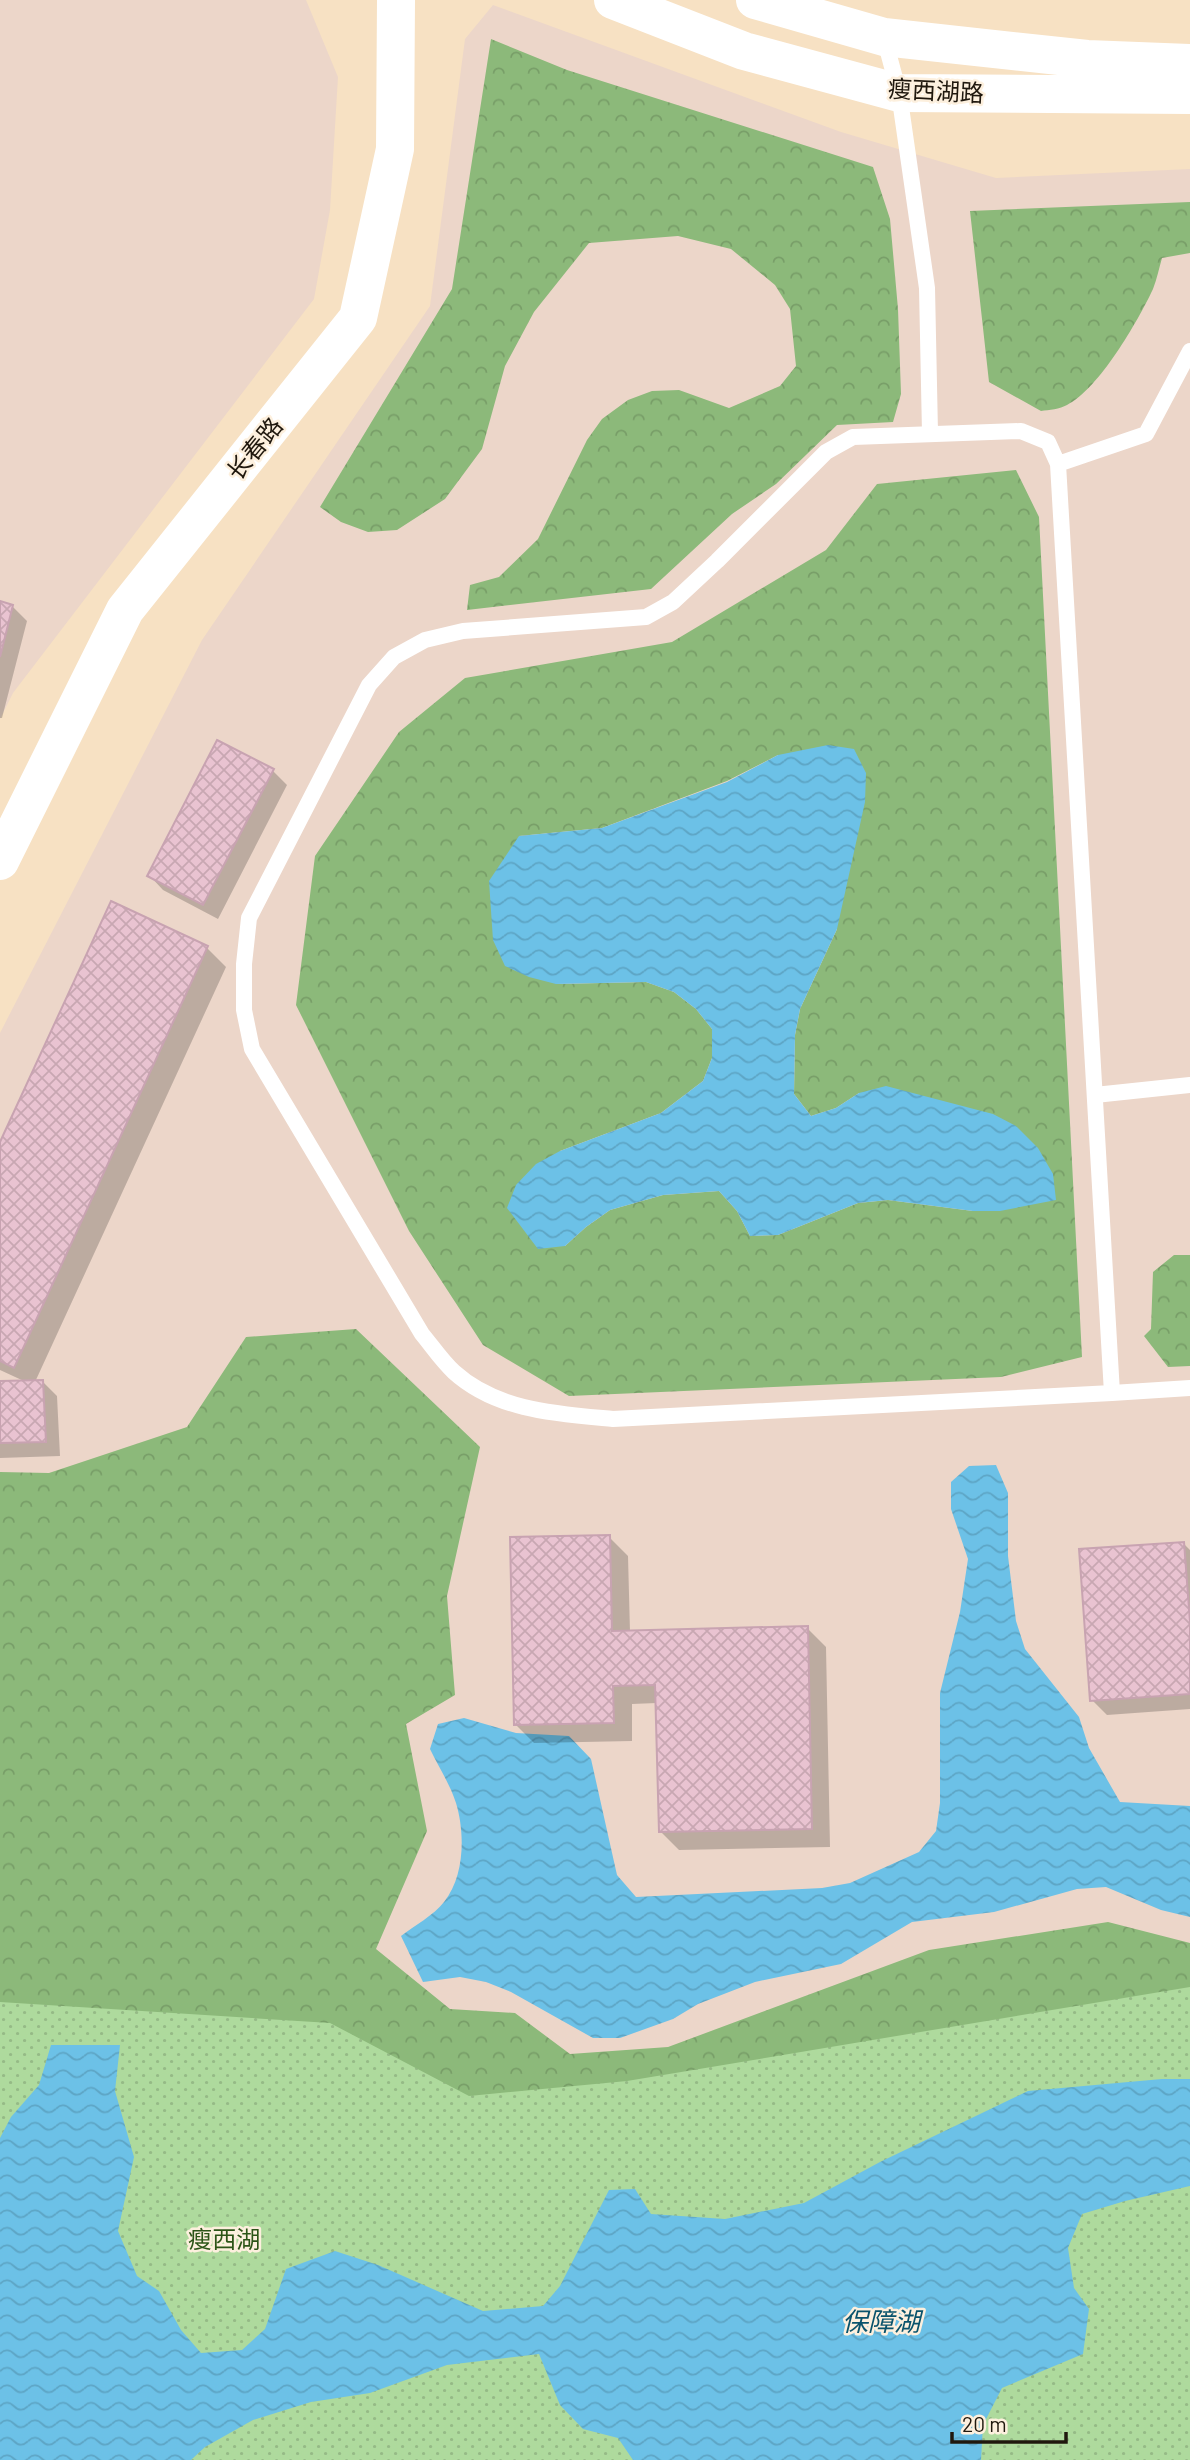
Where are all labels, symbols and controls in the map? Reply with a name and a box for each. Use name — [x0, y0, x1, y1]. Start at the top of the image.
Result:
street label: 瘦西湖路 — [887, 73, 985, 107]
street label: 长春路 — [220, 411, 288, 485]
park label: 瘦西湖 — [188, 2224, 260, 2253]
water label: 保障湖 — [842, 2305, 924, 2336]
scale bar — [952, 2400, 1066, 2444]
text: 20 m — [962, 2411, 1007, 2436]

